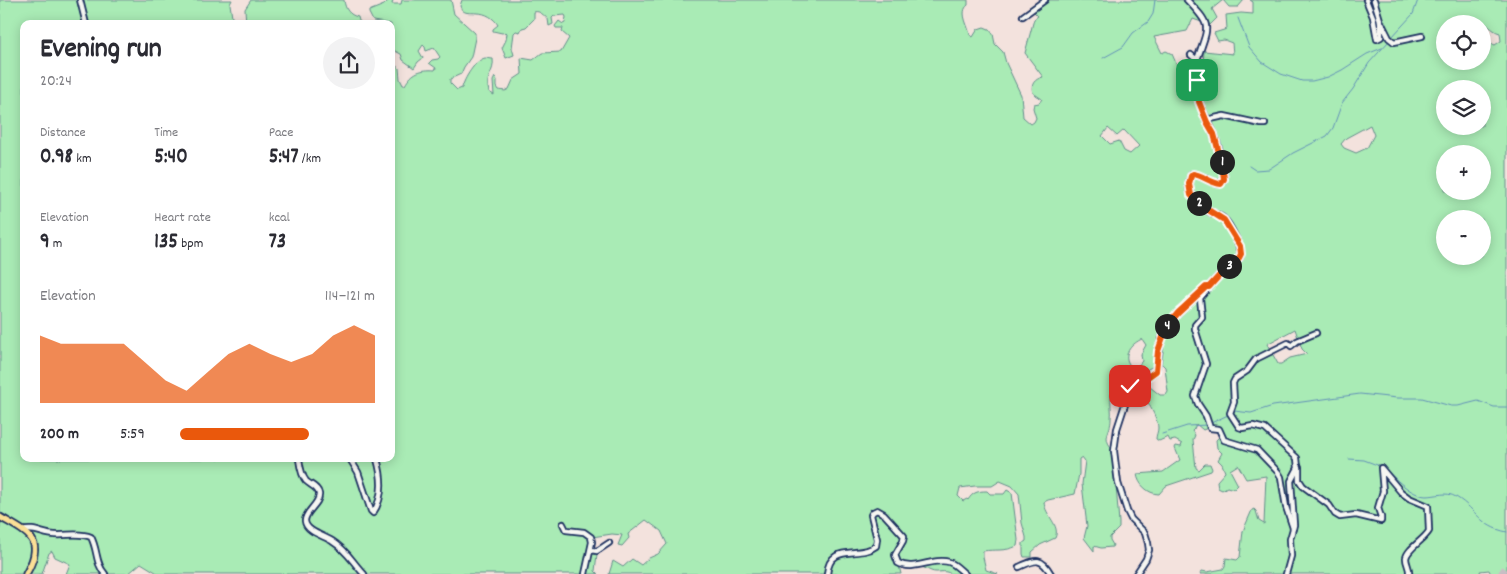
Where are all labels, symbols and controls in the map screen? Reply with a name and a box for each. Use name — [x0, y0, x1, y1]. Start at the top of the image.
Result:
map controls — [1436, 15, 1491, 265]
button: locate — [1436, 15, 1491, 70]
text: Evening run — [40, 31, 162, 71]
button: share — [323, 37, 375, 89]
pin — [1176, 59, 1218, 101]
icon: arrive — [1183, 66, 1211, 94]
text: 20:24 — [40, 70, 72, 93]
button: layers — [1436, 80, 1491, 135]
text: Distance — [40, 123, 86, 143]
text: Time — [154, 123, 178, 143]
text: Pace — [269, 123, 293, 143]
text: 0.98 — [40, 143, 73, 173]
text: 5:40 — [154, 143, 188, 173]
text: 5:47 — [269, 143, 299, 173]
button: + — [1436, 145, 1491, 200]
text: km — [73, 149, 92, 169]
text: /km — [299, 149, 321, 169]
pin: 1 — [1210, 150, 1234, 174]
text: 1 — [1221, 152, 1224, 172]
pin: 2 — [1186, 190, 1212, 216]
text: 2 — [1196, 193, 1203, 213]
text: Elevation — [40, 208, 89, 228]
text: Heart rate — [154, 208, 211, 228]
text: kcal — [269, 208, 290, 228]
button: − — [1436, 210, 1491, 265]
text: 9 — [40, 228, 50, 258]
text: 135 — [154, 228, 178, 258]
text: 73 — [269, 228, 286, 258]
text: m — [50, 234, 62, 254]
text: bpm — [178, 234, 203, 254]
pin: 3 — [1216, 254, 1242, 278]
text: 3 — [1226, 256, 1233, 276]
text: Elevation — [40, 285, 96, 308]
text: 114–121 m — [325, 285, 375, 308]
pin: 4 — [1154, 314, 1180, 338]
text: 4 — [1165, 316, 1170, 336]
pin — [1109, 365, 1151, 407]
icon: check — [1116, 372, 1144, 400]
text: 200 m — [40, 423, 79, 446]
text: 5:59 — [120, 423, 145, 446]

